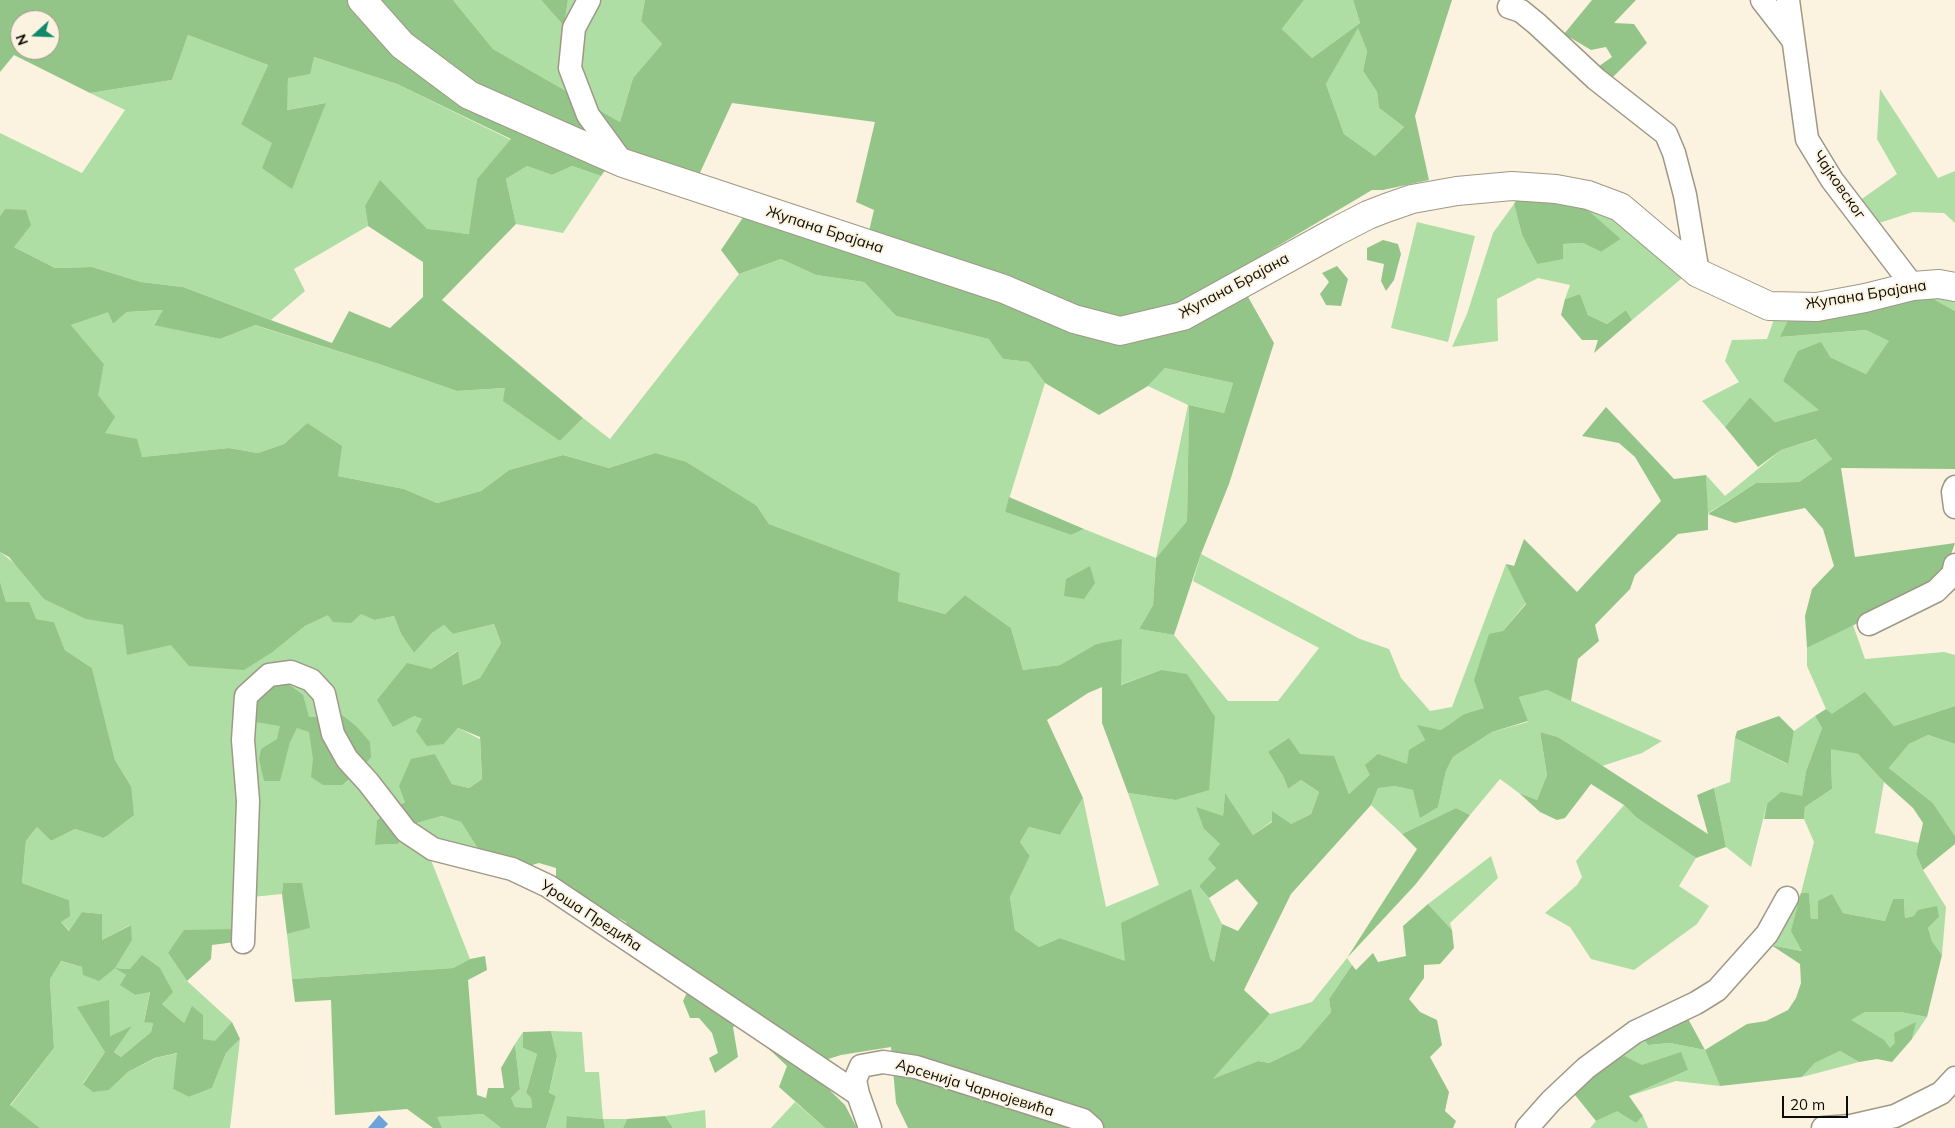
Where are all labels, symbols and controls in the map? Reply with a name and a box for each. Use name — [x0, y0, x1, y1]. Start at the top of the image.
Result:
north arrow — [10, 10, 60, 60]
text: N — [12, 32, 32, 48]
street label: Чајковског — [1809, 147, 1869, 223]
street label: Жупана Брајана — [764, 203, 886, 257]
street label: Жупана Брајана — [1176, 249, 1292, 323]
street label: Жупана Брајана — [1804, 277, 1928, 313]
street label: Уроша Предића — [537, 876, 645, 956]
street label: Арсенија Чарнојевића — [894, 1055, 1056, 1121]
scale bar — [1785, 1086, 1851, 1118]
text: 20 m — [1790, 1095, 1825, 1114]

